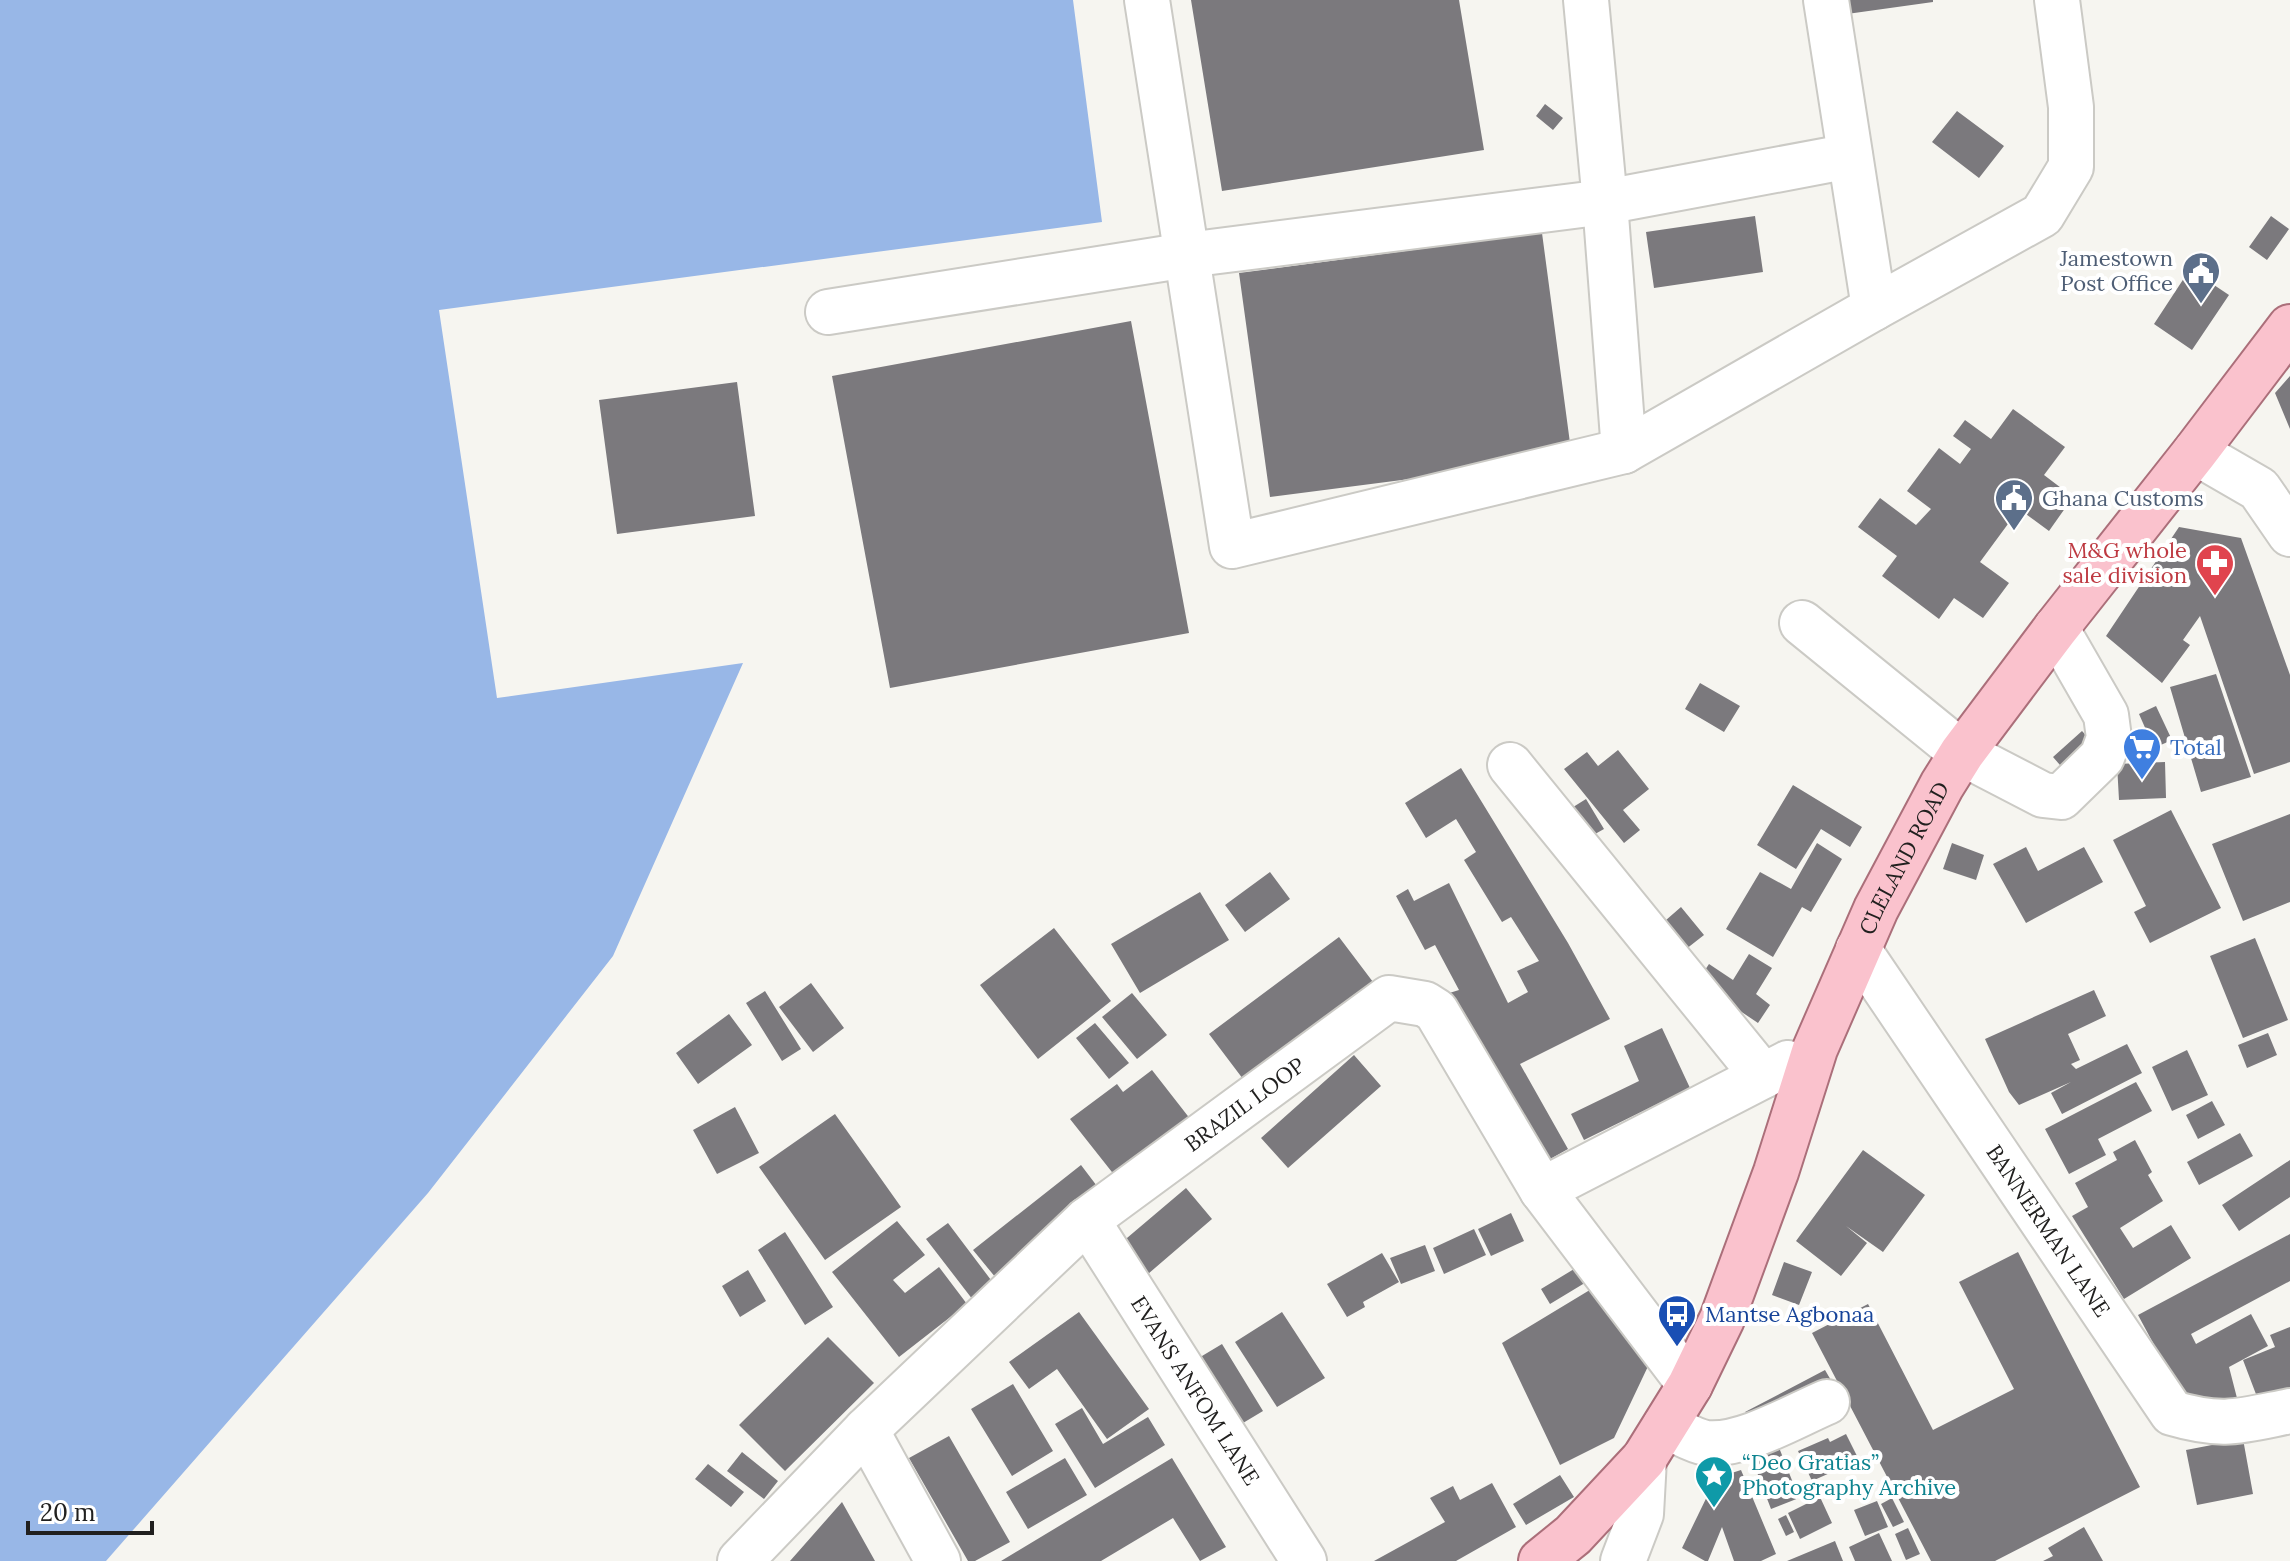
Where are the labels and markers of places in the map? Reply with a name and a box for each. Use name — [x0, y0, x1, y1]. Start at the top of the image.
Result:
place label: Jamestown Post Office — [2059, 244, 2173, 297]
public building icon: Jamestown Post Office — [2180, 250, 2222, 305]
public building icon: Ghana Customs — [1993, 477, 2035, 532]
place label: Ghana Customs — [2042, 484, 2204, 512]
place label: M&G whole sale division — [2063, 536, 2187, 589]
pharmacy icon: M&G whole sale division — [2194, 542, 2236, 597]
supermarket icon: Total — [2121, 726, 2163, 781]
place label: Total — [2170, 733, 2222, 761]
bus stop icon: Mantse Agbonaa — [1656, 1293, 1698, 1348]
place label: Mantse Agbonaa — [1705, 1300, 1874, 1328]
place label: “Deo Gratias” Photography Archive — [1742, 1448, 1956, 1501]
place icon: “Deo Gratias” Photography Archive — [1693, 1454, 1735, 1509]

